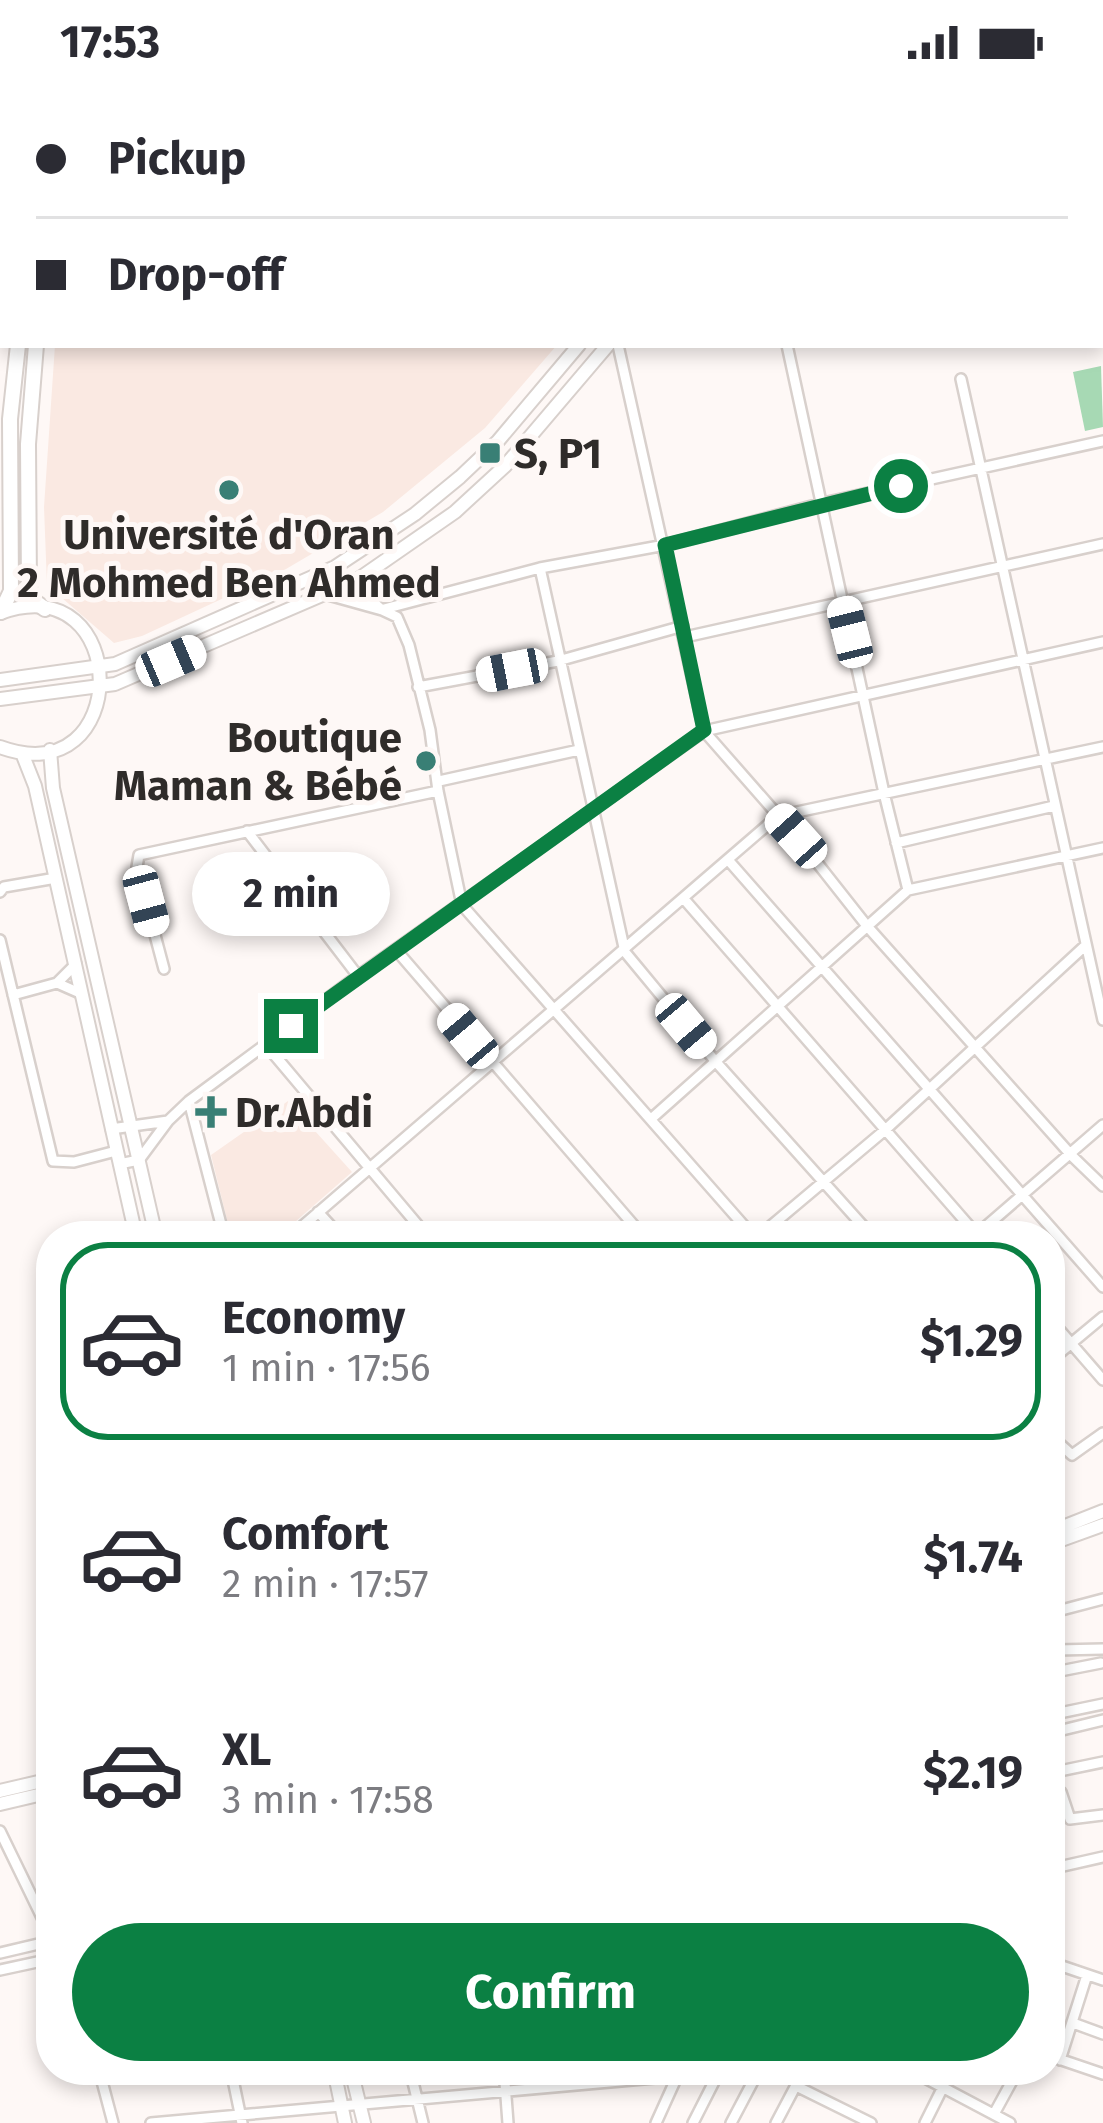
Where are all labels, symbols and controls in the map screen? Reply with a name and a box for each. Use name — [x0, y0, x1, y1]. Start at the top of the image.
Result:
text: 17:53 — [60, 15, 160, 69]
text: Pickup — [108, 132, 246, 186]
text: Drop-off — [108, 248, 284, 302]
place label: S, P1 — [514, 429, 602, 479]
marker: S, P1 — [477, 440, 503, 466]
route start — [874, 459, 928, 513]
marker: Université d'Oran 2 Mohmed Ben Ahmed — [216, 477, 242, 503]
place label: Université d'Oran 2 Mohmed Ben Ahmed — [17, 510, 441, 608]
car — [824, 593, 876, 671]
car — [131, 630, 211, 692]
car — [473, 645, 551, 695]
place label: Boutique Maman & Bébé — [114, 713, 402, 811]
marker: Boutique Maman & Bébé — [413, 748, 439, 774]
car — [759, 797, 833, 875]
callout: 2 min — [192, 852, 390, 936]
car — [119, 862, 173, 940]
text: 2 min — [243, 871, 339, 917]
car — [649, 987, 723, 1065]
car — [431, 997, 505, 1075]
route end — [264, 999, 318, 1053]
place label: Dr.Abdi — [235, 1088, 373, 1138]
marker: Dr.Abdi — [198, 1099, 224, 1125]
icon: car — [78, 1287, 186, 1395]
text: Economy — [222, 1291, 405, 1345]
text: $1.29 — [920, 1314, 1023, 1368]
text: 1 min · 17:56 — [222, 1345, 431, 1391]
icon: car — [78, 1503, 186, 1611]
text: Comfort — [222, 1507, 389, 1561]
text: $1.74 — [924, 1530, 1023, 1584]
text: 2 min · 17:57 — [222, 1561, 429, 1607]
icon: car — [78, 1719, 186, 1827]
text: XL — [222, 1723, 271, 1777]
text: $2.19 — [923, 1746, 1023, 1800]
text: 3 min · 17:58 — [222, 1777, 434, 1823]
button: Confirm — [72, 1923, 1029, 2061]

